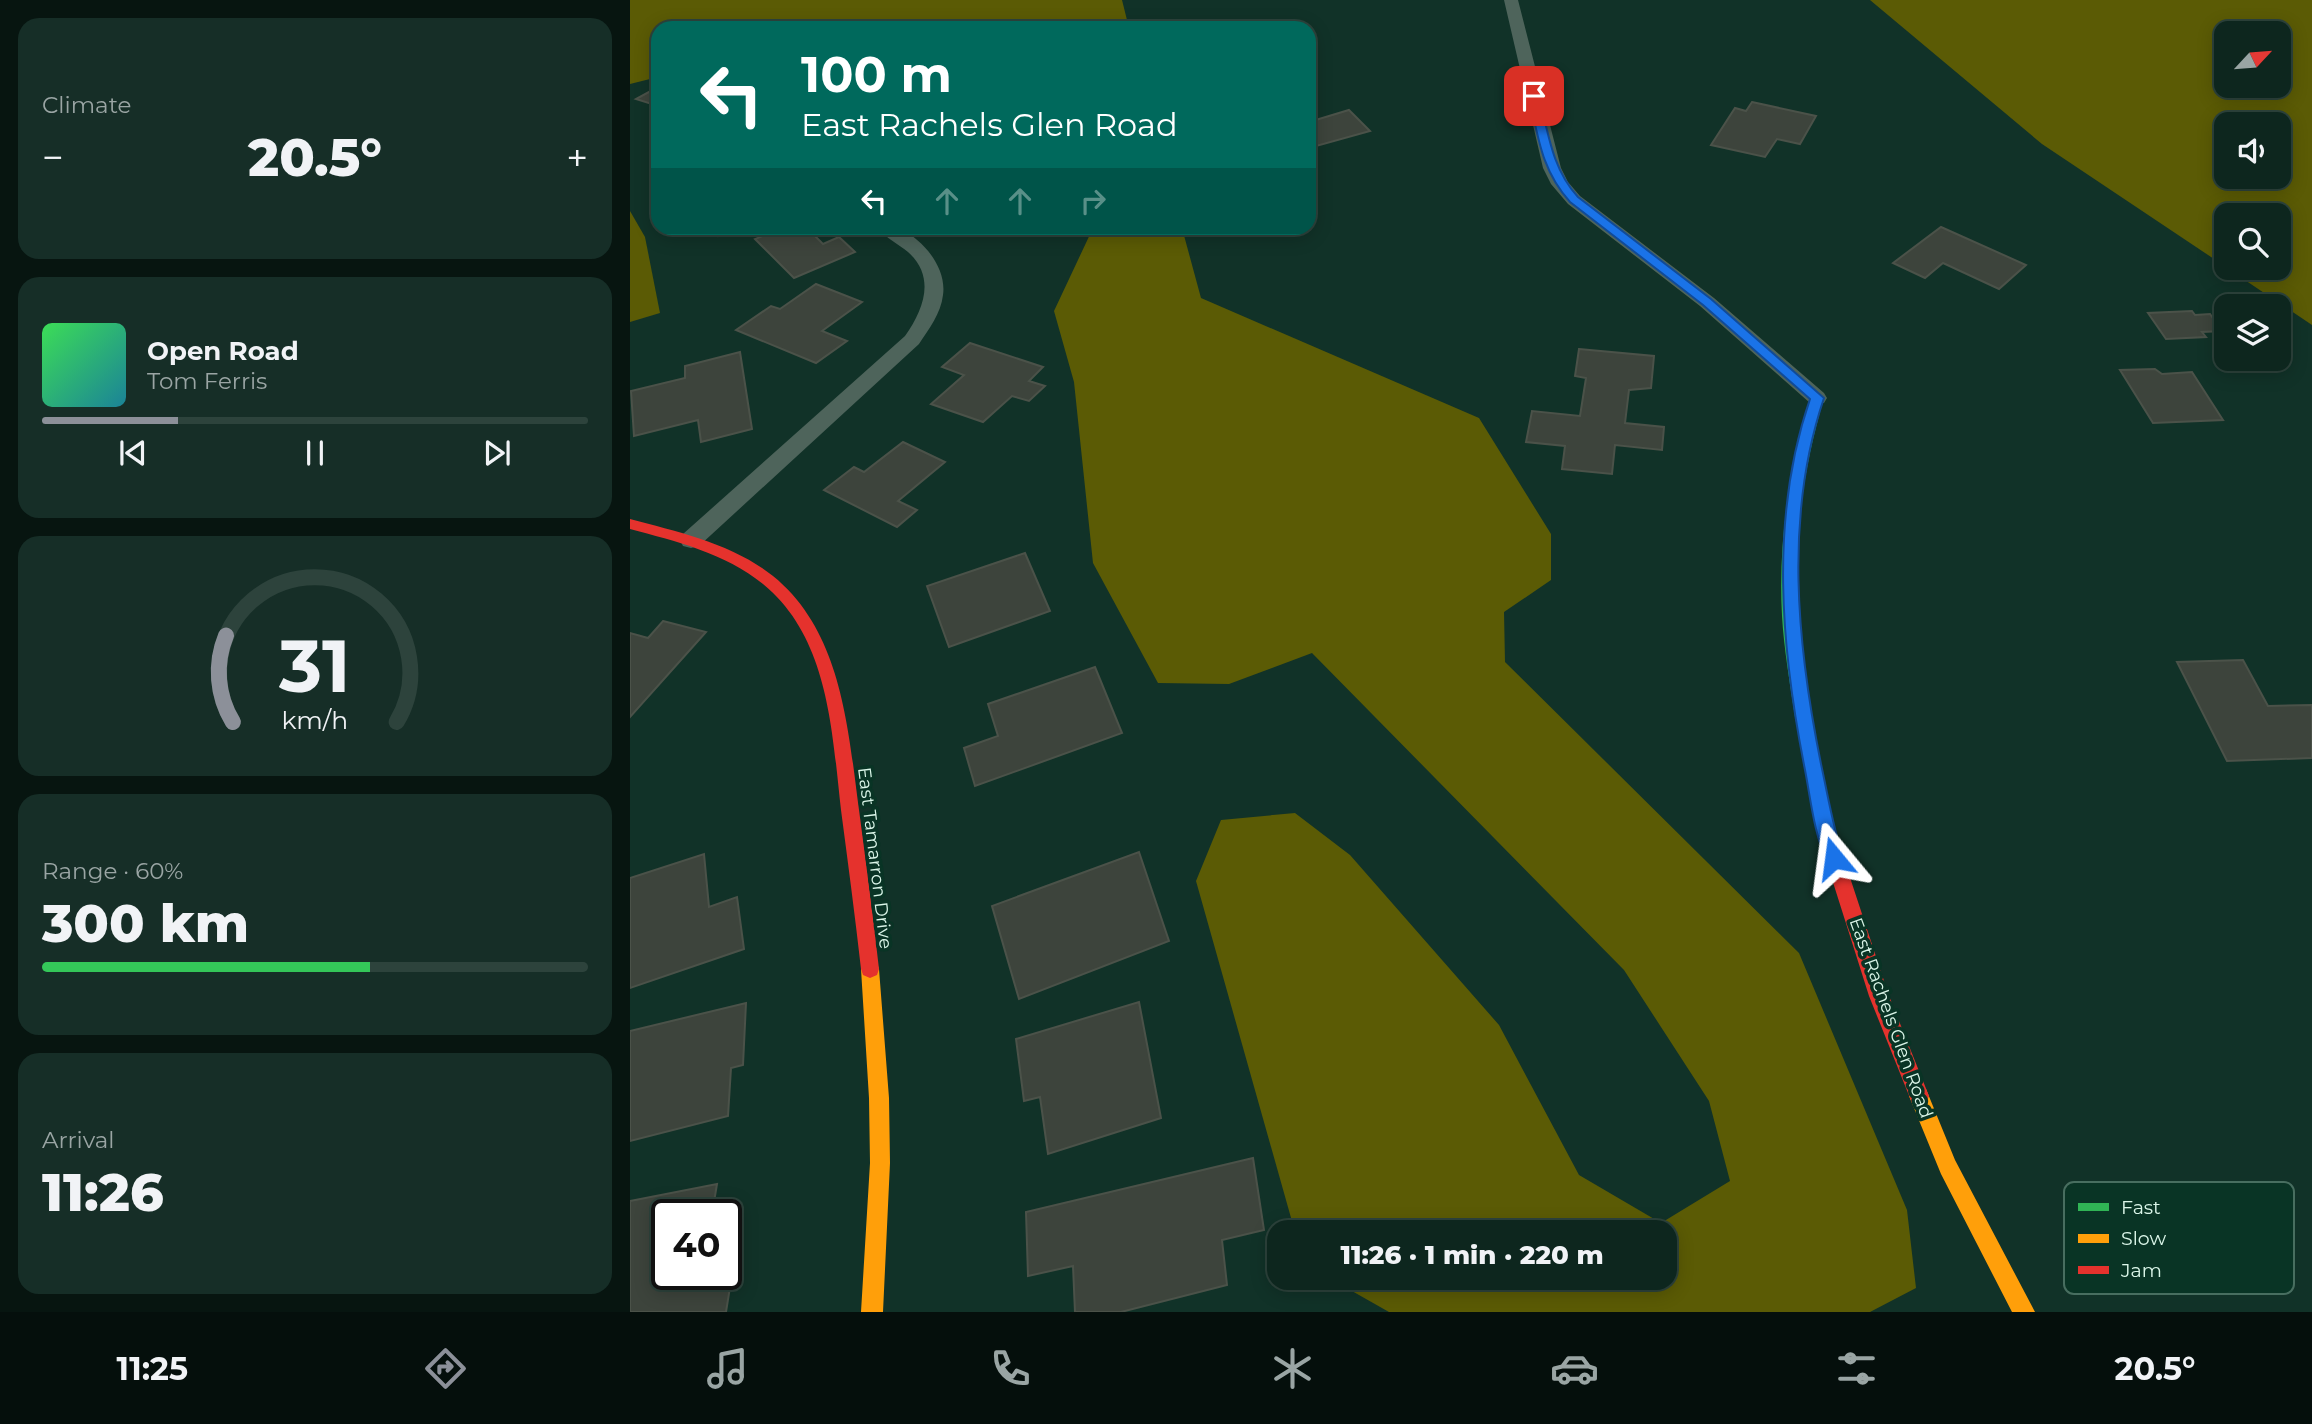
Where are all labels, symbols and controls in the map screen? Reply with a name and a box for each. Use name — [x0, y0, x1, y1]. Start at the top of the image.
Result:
north arrow — [2214, 21, 2291, 98]
map controls — [2214, 21, 2291, 371]
text: 100 m — [801, 45, 952, 104]
icon: left — [686, 49, 777, 140]
pin — [1504, 66, 1564, 126]
icon: arrive — [1515, 77, 1553, 115]
text: Climate — [42, 91, 131, 119]
text: East Rachels Glen Road — [801, 105, 1178, 144]
button: sound — [2214, 112, 2291, 189]
text: 20.5° — [248, 126, 382, 189]
text: − — [42, 134, 64, 181]
text: + — [566, 134, 588, 181]
icon: left — [855, 182, 893, 220]
icon: ahead — [928, 182, 966, 220]
icon: ahead — [1001, 182, 1039, 220]
icon: right — [1074, 182, 1112, 220]
button: search — [2214, 203, 2291, 280]
button: layers — [2214, 294, 2291, 371]
text: Open Road — [147, 335, 299, 367]
text: Tom Ferris — [147, 367, 267, 395]
icon: previous — [114, 434, 152, 472]
icon: pause — [296, 434, 334, 472]
icon: next — [478, 434, 516, 472]
text: 31 — [278, 622, 351, 710]
text: km/h — [282, 705, 348, 735]
street label: East Tamarron Drive — [853, 766, 897, 950]
position arrow — [1797, 821, 1871, 895]
text: Range · 60% — [42, 857, 183, 885]
text: 300 km — [42, 892, 249, 955]
street label: East Rachels Glen Road — [1844, 915, 1938, 1121]
text: Arrival — [42, 1126, 115, 1154]
text: 11:26 — [42, 1161, 164, 1224]
legend — [2064, 1182, 2294, 1294]
text: Fast — [2121, 1196, 2161, 1219]
speed limit sign: 40 — [651, 1199, 742, 1290]
text: Slow — [2121, 1227, 2166, 1250]
text: 11:26 · 1 min · 220 m — [1340, 1239, 1604, 1271]
text: Jam — [2120, 1259, 2162, 1282]
icon: directions — [421, 1344, 470, 1393]
icon: music — [703, 1344, 752, 1393]
icon: phone — [986, 1344, 1035, 1393]
icon: climate — [1268, 1344, 1317, 1393]
icon: car — [1550, 1344, 1599, 1393]
icon: filters — [1832, 1344, 1881, 1393]
text: 11:25 — [117, 1349, 188, 1388]
text: 20.5° — [2115, 1349, 2195, 1388]

